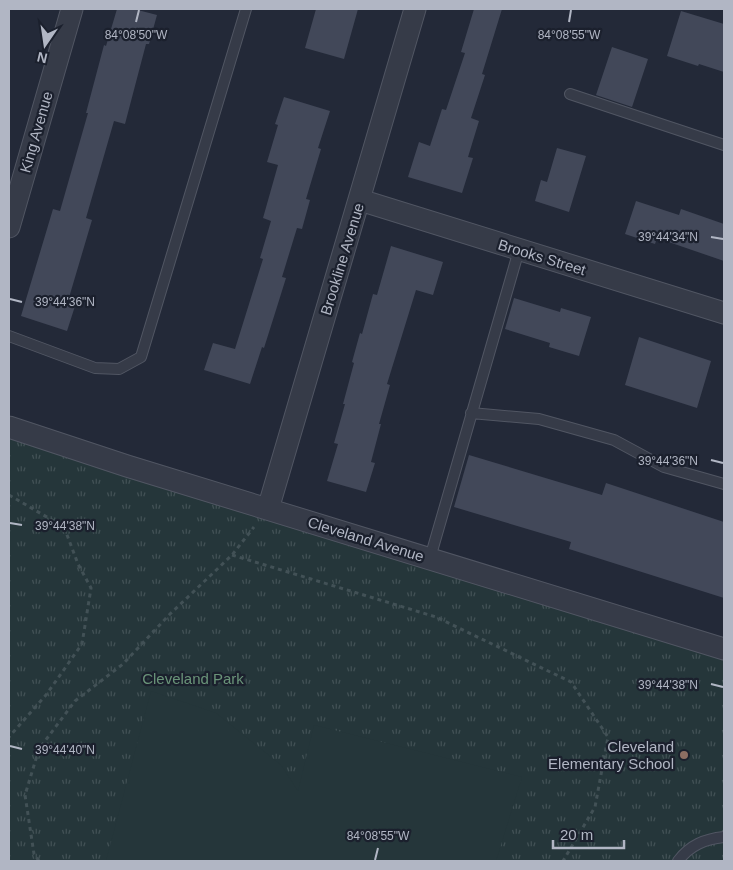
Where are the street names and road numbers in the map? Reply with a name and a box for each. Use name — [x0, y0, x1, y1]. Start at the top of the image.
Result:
street label: King Avenue — [16, 89, 56, 175]
street label: Brookline Avenue — [317, 201, 367, 317]
street label: Brooks Street — [496, 236, 589, 279]
street label: Cleveland Avenue — [306, 513, 426, 565]

